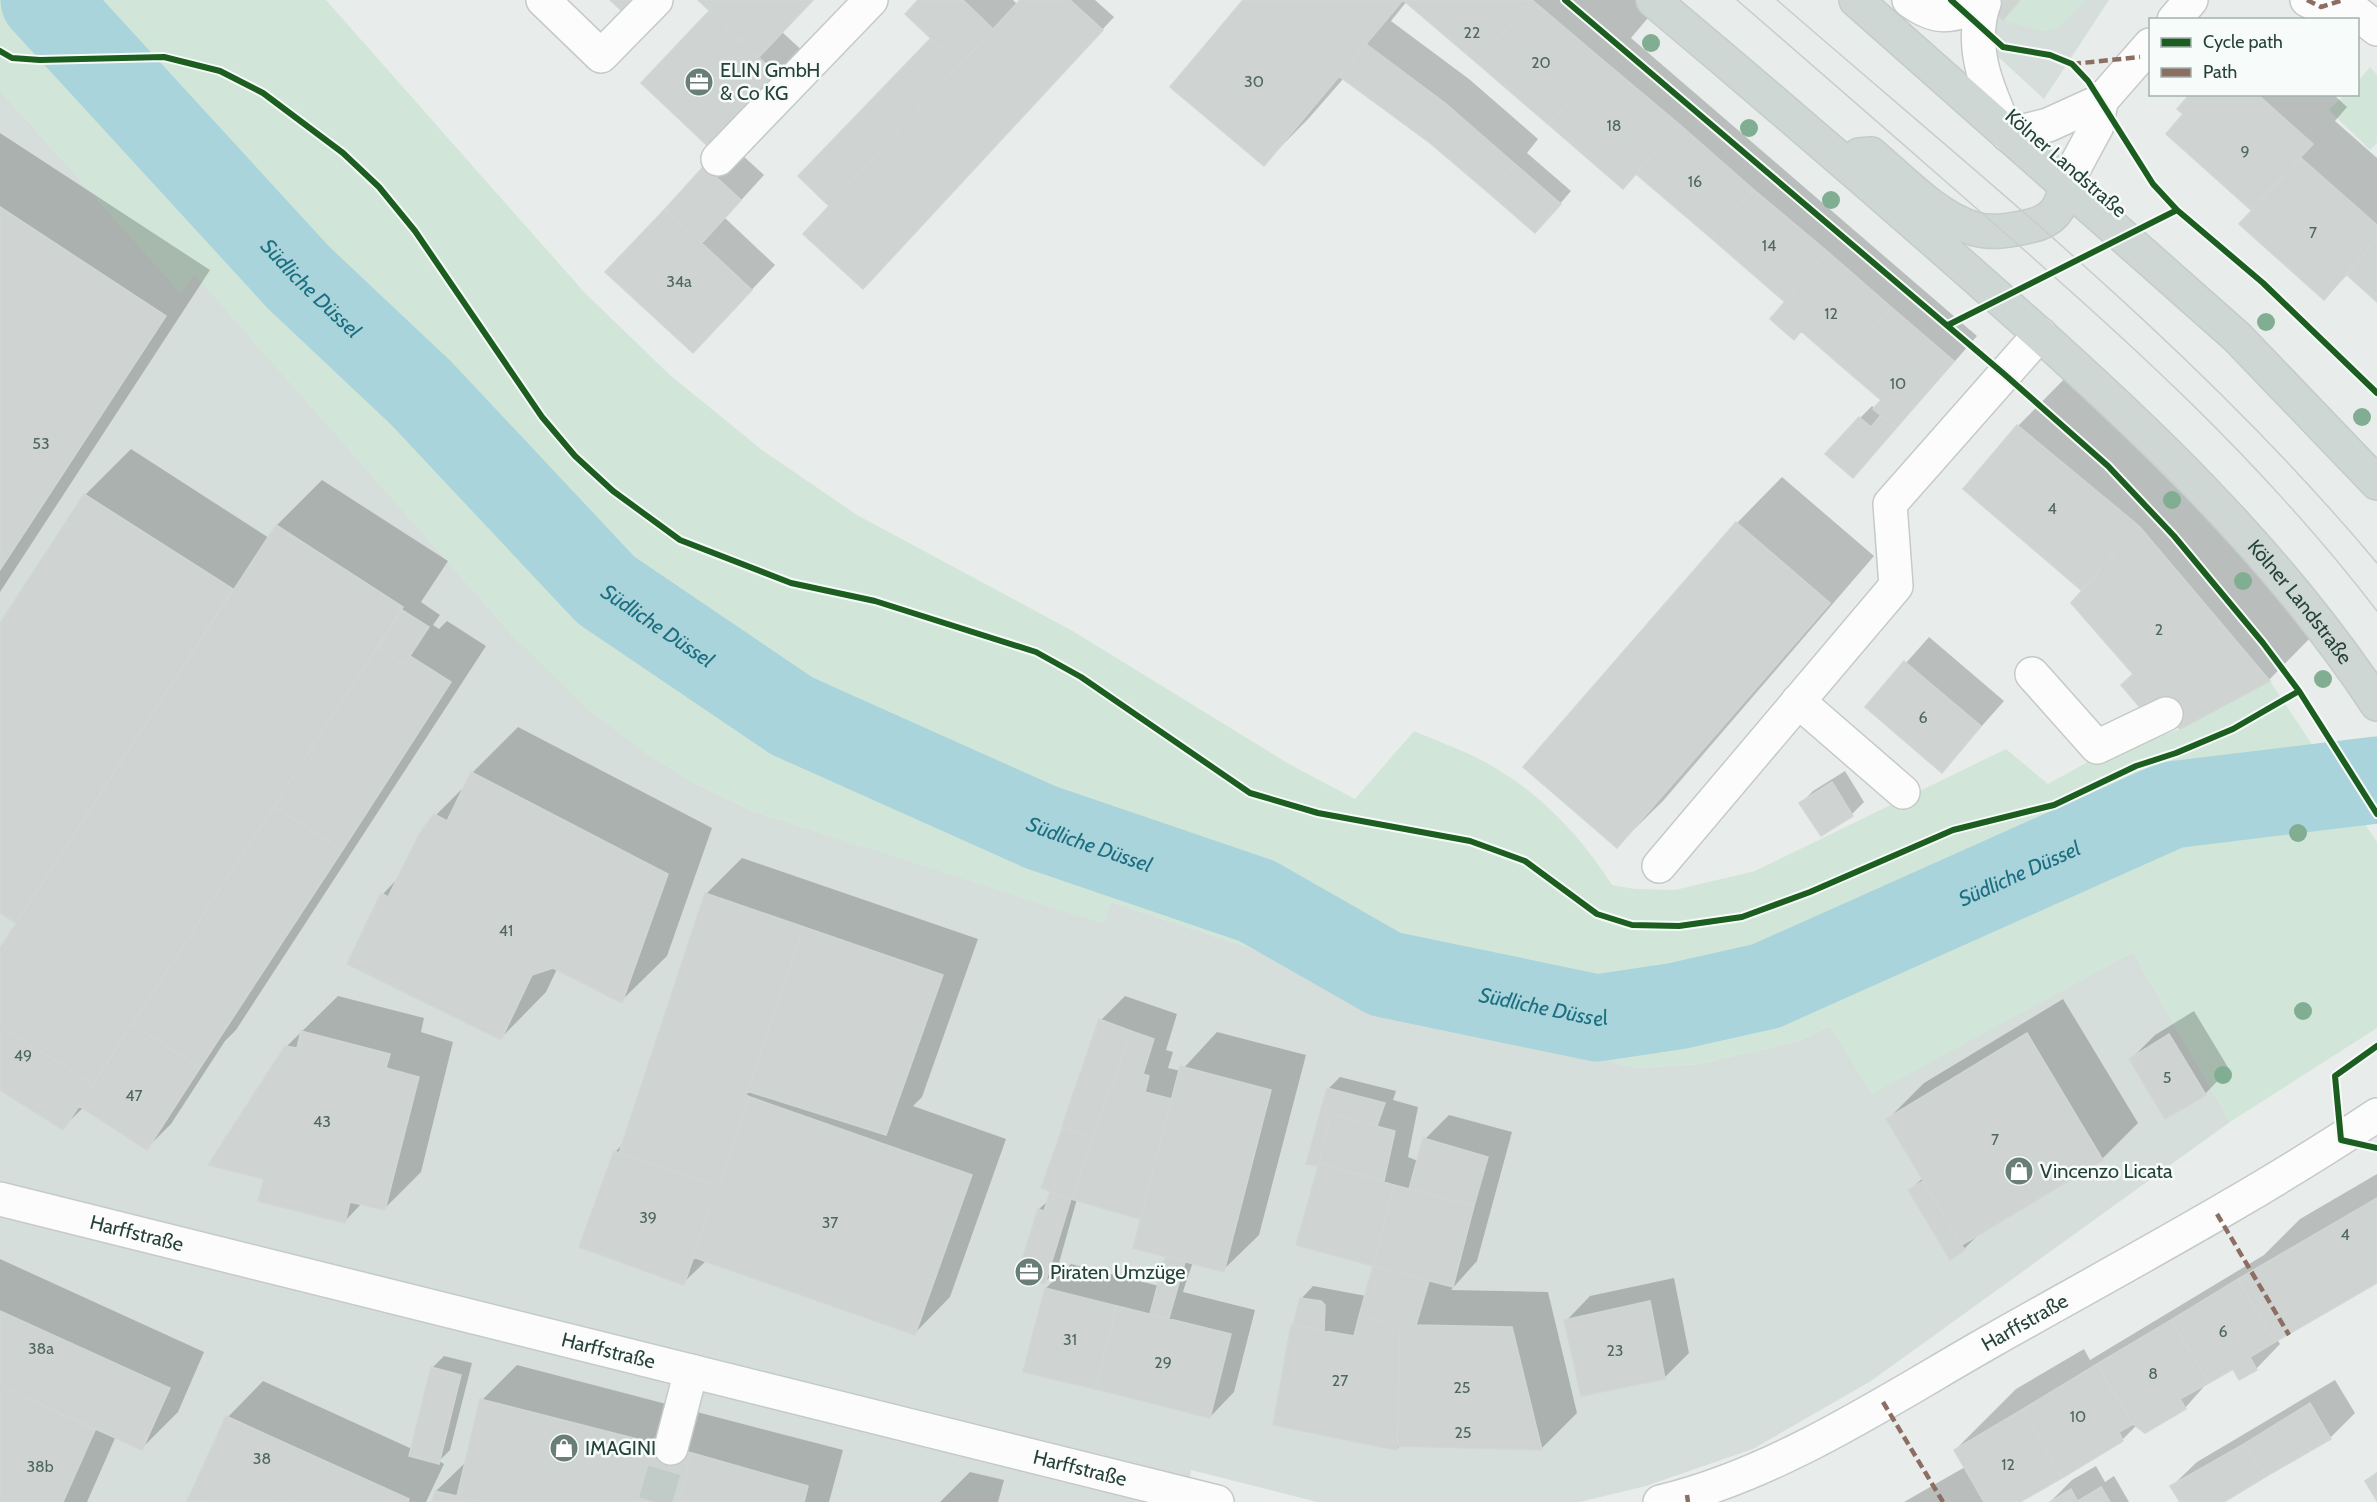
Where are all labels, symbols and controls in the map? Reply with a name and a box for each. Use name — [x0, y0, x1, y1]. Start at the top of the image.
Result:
legend — [2149, 18, 2359, 96]
house number: 22 — [1464, 23, 1480, 42]
text: Cycle path — [2203, 31, 2283, 53]
house number: 20 — [1531, 53, 1551, 72]
place label: ELIN GmbH & Co KG — [720, 58, 820, 105]
text: Path — [2203, 61, 2237, 83]
office icon: ELIN GmbH & Co KG — [683, 66, 715, 98]
house number: 30 — [1244, 72, 1264, 91]
street label: Kölner Landstraße — [2000, 104, 2132, 222]
house number: 18 — [1607, 116, 1621, 135]
house number: 9 — [2240, 142, 2250, 161]
house number: 16 — [1688, 172, 1702, 191]
house number: 7 — [2309, 223, 2317, 242]
water label: Südliche Düssel — [256, 233, 367, 343]
house number: 14 — [1762, 236, 1776, 255]
house number: 34a — [666, 272, 692, 291]
house number: 12 — [1824, 304, 1838, 323]
house number: 10 — [1890, 374, 1906, 393]
house number: 53 — [32, 434, 50, 453]
house number: 4 — [2047, 499, 2057, 518]
street label: Kölner Landstraße — [2243, 535, 2357, 669]
water label: Südliche Düssel — [597, 578, 719, 672]
house number: 2 — [2155, 620, 2163, 639]
house number: 6 — [1918, 708, 1928, 727]
water label: Südliche Düssel — [1023, 810, 1156, 877]
water label: Südliche Düssel — [1954, 835, 2084, 911]
house number: 41 — [499, 921, 513, 940]
water label: Südliche Düssel — [1477, 981, 1609, 1031]
house number: 49 — [14, 1046, 32, 1065]
house number: 5 — [2163, 1068, 2171, 1087]
house number: 47 — [125, 1086, 143, 1105]
house number: 43 — [313, 1112, 331, 1131]
house number: 7 — [1991, 1130, 1999, 1149]
shop icon: Vincenzo Licata — [2003, 1155, 2035, 1187]
place label: Vincenzo Licata — [2040, 1159, 2173, 1183]
house number: 39 — [639, 1208, 657, 1227]
street label: Harffstraße — [88, 1210, 186, 1256]
house number: 37 — [822, 1213, 838, 1232]
house number: 4 — [2340, 1225, 2350, 1244]
office icon: Piraten Umzüge — [1013, 1256, 1045, 1288]
place label: Piraten Umzüge — [1050, 1260, 1186, 1284]
street label: Harffstraße — [1977, 1288, 2072, 1356]
house number: 6 — [2218, 1322, 2228, 1341]
street label: Harffstraße — [559, 1327, 658, 1374]
house number: 31 — [1063, 1330, 1077, 1349]
house number: 38a — [28, 1339, 54, 1358]
house number: 23 — [1606, 1341, 1624, 1360]
house number: 29 — [1154, 1353, 1172, 1372]
house number: 8 — [2148, 1364, 2158, 1383]
house number: 27 — [1332, 1371, 1348, 1390]
house number: 25 — [1453, 1378, 1471, 1397]
house number: 10 — [2070, 1407, 2086, 1426]
house number: 25 — [1454, 1423, 1472, 1442]
shop icon: IMAGINI — [548, 1432, 580, 1464]
place label: IMAGINI — [585, 1436, 656, 1460]
street label: Harffstraße — [1031, 1445, 1129, 1491]
house number: 38 — [253, 1449, 271, 1468]
house number: 12 — [2001, 1455, 2015, 1474]
house number: 38b — [26, 1457, 54, 1476]

